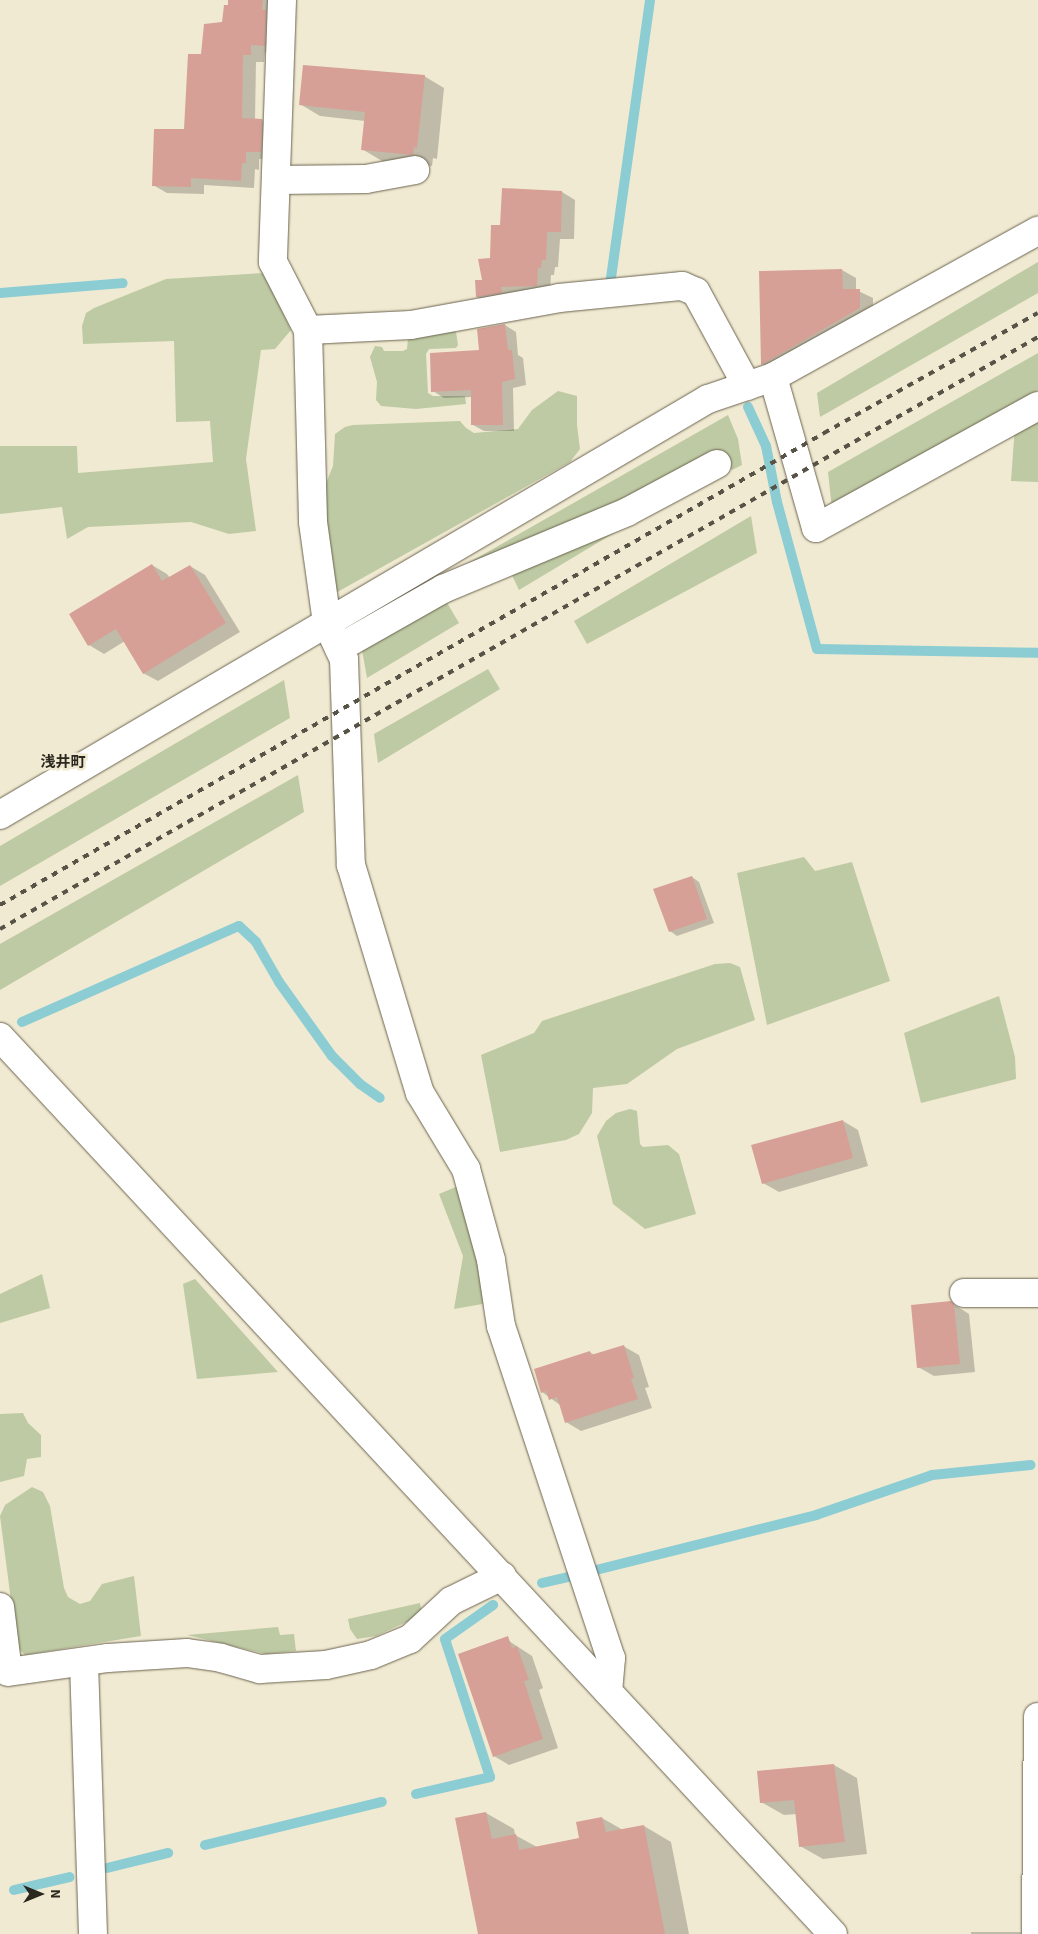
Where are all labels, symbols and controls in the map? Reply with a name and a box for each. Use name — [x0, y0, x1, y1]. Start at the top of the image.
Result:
district label: 浅井町 — [41, 754, 85, 772]
north arrow — [15, 1869, 65, 1919]
text: N — [45, 1889, 65, 1899]

